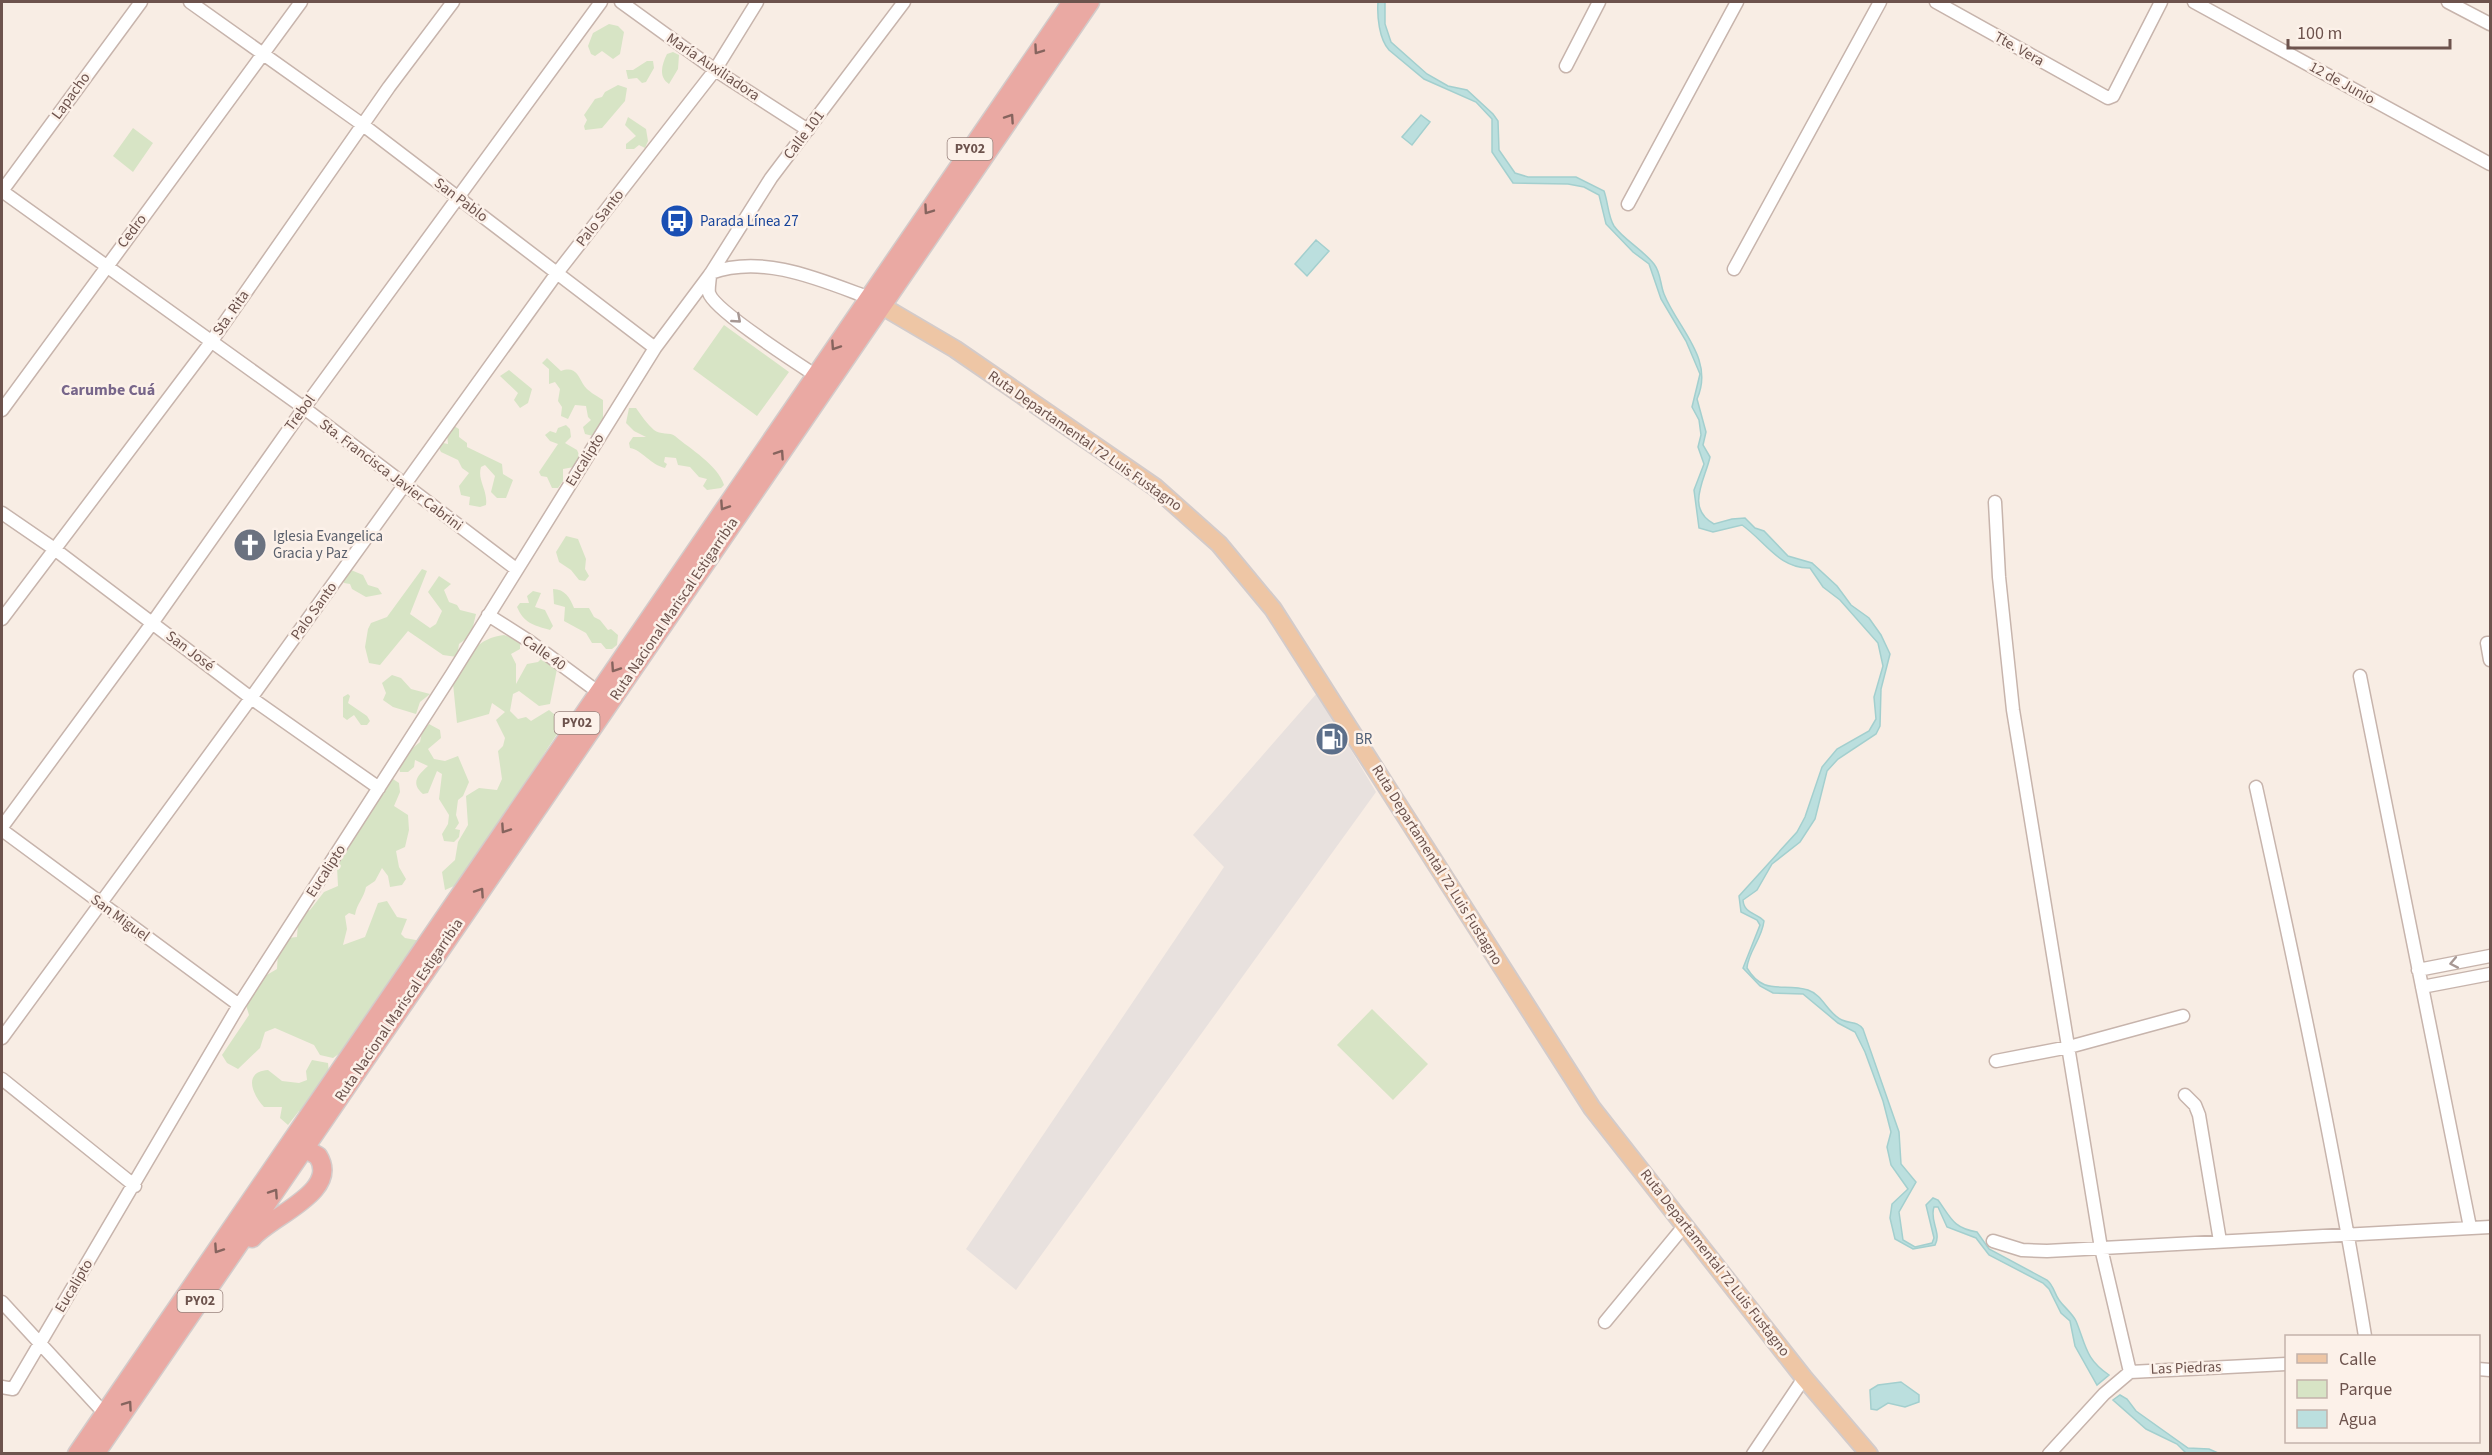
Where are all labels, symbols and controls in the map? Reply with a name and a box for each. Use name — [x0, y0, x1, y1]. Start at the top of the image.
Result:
scale bar — [2288, 12, 2450, 50]
text: 100 m — [2297, 21, 2342, 46]
street label: Tte. Vera — [1990, 27, 2048, 71]
street label: María Auxiliadora — [662, 28, 764, 106]
one-way arrow — [1034, 43, 1045, 54]
street label: 12 de Junio — [2305, 56, 2379, 110]
street label: Lapacho — [47, 68, 95, 124]
street label: Calle 101 — [779, 106, 829, 164]
one-way arrow — [1003, 114, 1014, 125]
road number: PY02 — [948, 138, 992, 160]
street label: San Pablo — [430, 173, 492, 227]
street label: Palo Santo — [571, 185, 629, 251]
bus stop icon: Parada Línea 27 — [659, 203, 695, 239]
one-way arrow — [924, 204, 935, 215]
street label: Cedro — [112, 210, 152, 252]
place label: Parada Línea 27 — [700, 211, 799, 232]
street label: Sta. Rita — [208, 286, 254, 340]
one-way arrow — [730, 312, 741, 323]
one-way arrow — [831, 339, 842, 350]
street label: Ruta Departamental 72 Luis Fustagno — [984, 366, 1186, 516]
district label: Carumbe Cuá — [61, 379, 155, 401]
street label: Trebol — [280, 390, 320, 435]
street label: Sta. Francisca Javier Cabrini — [315, 414, 467, 536]
street label: Eucalipto — [560, 429, 610, 491]
one-way arrow — [773, 450, 784, 461]
one-way arrow — [720, 500, 731, 511]
street label: Ruta Nacional Mariscal Estigarribia — [605, 513, 743, 705]
place label: Iglesia Evangelica Gracia y Paz — [273, 526, 383, 564]
church icon: Iglesia Evangelica Gracia y Paz — [232, 527, 268, 563]
street label: Palo Santo — [286, 578, 342, 644]
street label: San José — [161, 626, 219, 676]
street label: Calle 40 — [518, 630, 570, 676]
one-way arrow — [611, 661, 622, 672]
road number: PY02 — [554, 712, 600, 734]
fuel station icon: BR — [1314, 721, 1350, 757]
place label: BR — [1355, 729, 1373, 750]
street label: Ruta Departamental 72 Luis Fustagno — [1366, 761, 1508, 969]
one-way arrow — [501, 822, 512, 833]
street label: Eucalipto — [301, 841, 351, 901]
one-way arrow — [473, 888, 484, 899]
street label: San Miguel — [86, 889, 154, 947]
street label: Ruta Nacional Mariscal Estigarribia — [330, 914, 468, 1106]
one-way arrow — [2450, 956, 2460, 969]
street label: Ruta Departamental 72 Luis Fustagno — [1635, 1165, 1795, 1361]
one-way arrow — [267, 1188, 278, 1199]
one-way arrow — [214, 1242, 225, 1253]
street label: Eucalipto — [50, 1255, 98, 1317]
road number: PY02 — [178, 1290, 222, 1312]
legend — [2285, 1335, 2480, 1443]
text: Calle — [2339, 1347, 2377, 1372]
street label: Las Piedras — [2150, 1356, 2222, 1380]
text: Parque — [2339, 1377, 2392, 1402]
one-way arrow — [121, 1401, 132, 1412]
text: Agua — [2339, 1407, 2377, 1432]

